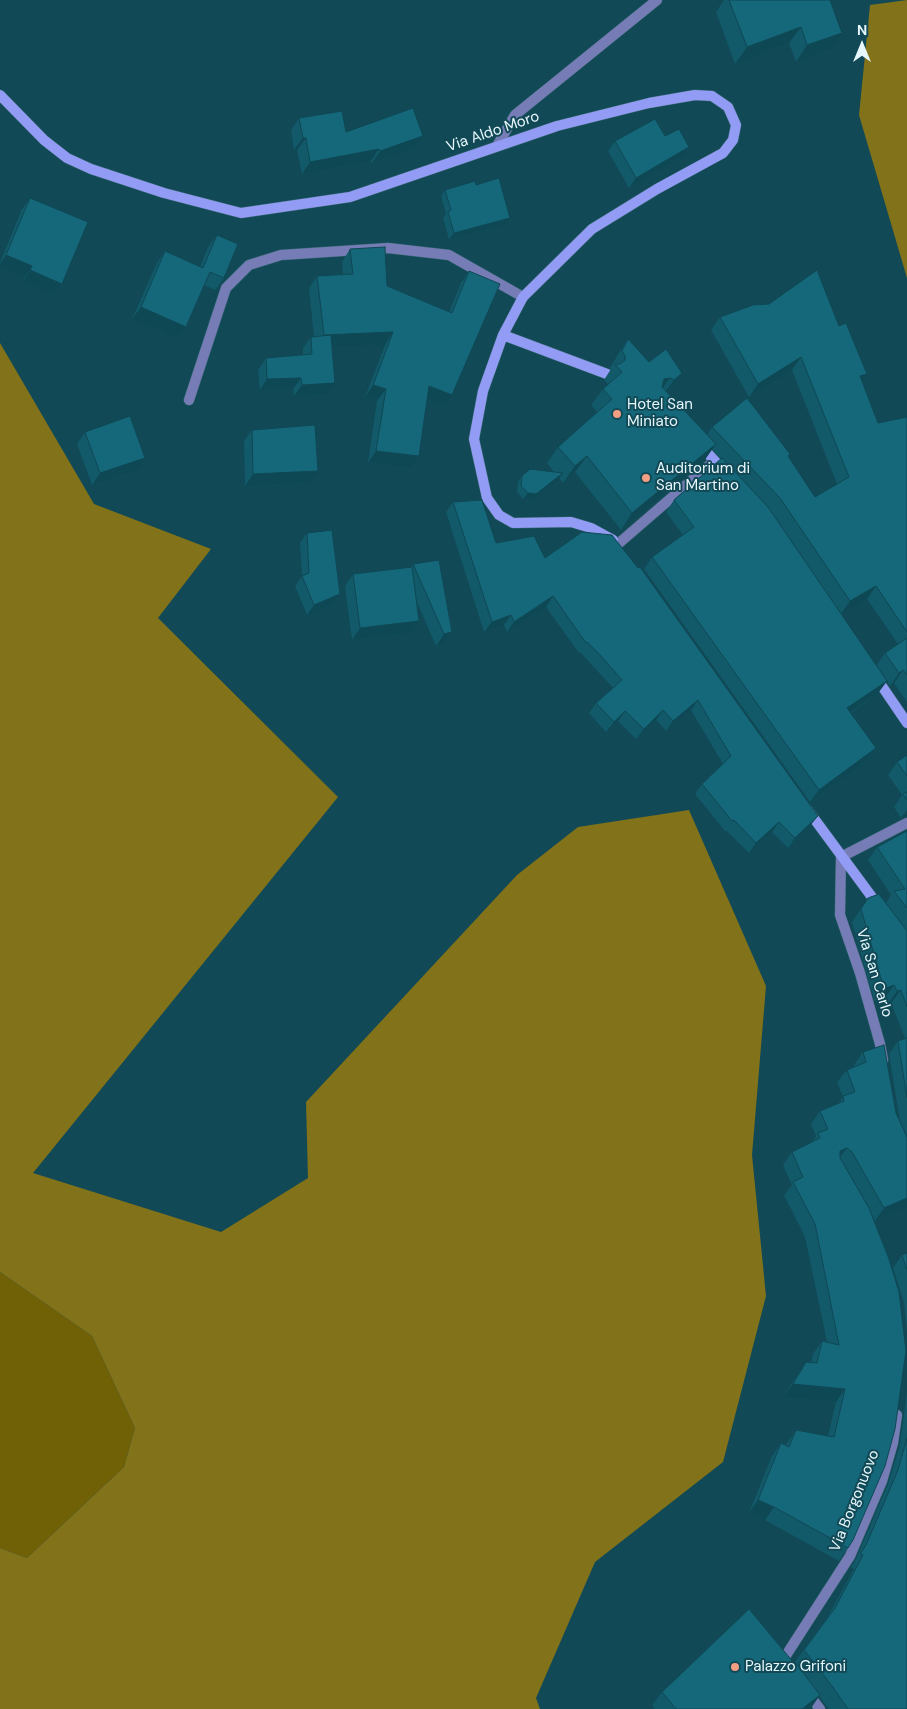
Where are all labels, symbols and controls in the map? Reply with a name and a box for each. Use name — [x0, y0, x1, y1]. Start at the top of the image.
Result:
north arrow — [837, 20, 887, 70]
text: N — [857, 21, 867, 39]
street label: Via Aldo Moro — [444, 108, 542, 156]
place label: Hotel San Miniato — [627, 396, 693, 431]
marker: Hotel San Miniato — [611, 408, 623, 420]
place label: Auditorium di San Martino — [656, 460, 750, 495]
marker: Auditorium di San Martino — [640, 472, 652, 484]
street label: Via San Carlo — [852, 926, 896, 1020]
street label: Via Borgonuovo — [826, 1447, 884, 1555]
place label: Palazzo Grifoni — [745, 1658, 846, 1676]
marker: Palazzo Grifoni — [729, 1661, 741, 1673]

